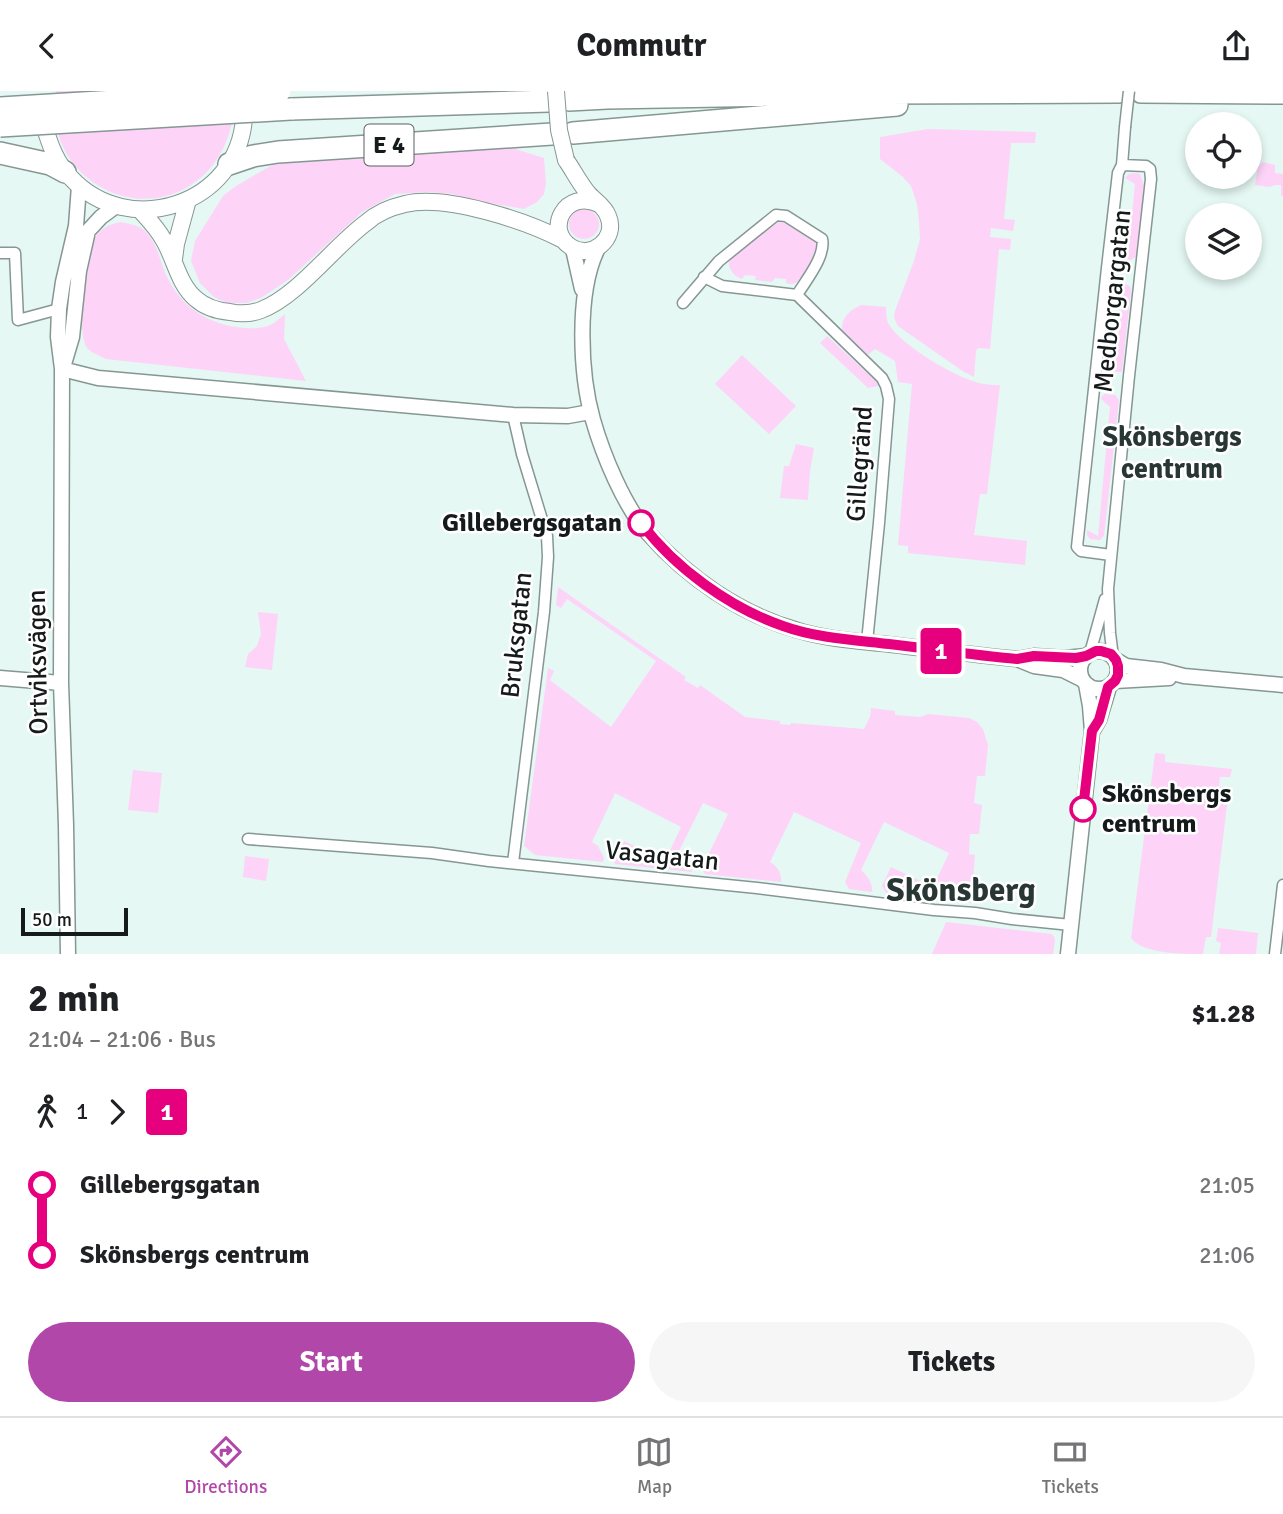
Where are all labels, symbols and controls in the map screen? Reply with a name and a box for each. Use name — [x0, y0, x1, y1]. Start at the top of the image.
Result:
text: Commutr — [576, 26, 707, 65]
icon: back — [28, 27, 66, 65]
icon: share — [1217, 27, 1255, 65]
map controls — [1185, 112, 1262, 280]
button: locate — [1185, 112, 1262, 189]
road number: E 4 — [364, 125, 414, 165]
button: layers — [1185, 203, 1262, 280]
street label: Medborgargatan — [1087, 208, 1139, 394]
street label: Gillegränd — [840, 405, 880, 523]
district label: Skönsbergs centrum — [1102, 420, 1242, 486]
place label: Gillebergsgatan — [442, 507, 622, 539]
marker: Gillebergsgatan — [628, 510, 654, 536]
street label: Bruksgatan — [494, 570, 540, 700]
street label: Ortviksvägen — [21, 589, 55, 735]
line badge: 1 — [918, 628, 964, 674]
text: 1 — [935, 636, 947, 666]
place label: Skönsbergs centrum — [1102, 778, 1231, 840]
marker: Skönsbergs centrum — [1070, 796, 1096, 822]
street label: Vasagatan — [603, 834, 721, 878]
district label: Skönsberg — [886, 870, 1036, 911]
scale bar — [21, 905, 128, 937]
text: 50 m — [32, 908, 72, 932]
text: 2 min — [28, 975, 120, 1022]
text: $1.28 — [1191, 998, 1255, 1030]
text: 21:04 – 21:06 · Bus — [28, 1025, 216, 1054]
icon: walk — [28, 1093, 66, 1131]
icon: forward — [98, 1093, 136, 1131]
text: 1 — [76, 1097, 88, 1126]
text: 1 — [160, 1097, 173, 1127]
text: Gillebergsgatan — [80, 1169, 260, 1201]
text: 21:05 — [1199, 1171, 1255, 1200]
text: Skönsbergs centrum — [80, 1239, 310, 1271]
text: 21:06 — [1199, 1241, 1255, 1270]
button: Start — [28, 1322, 635, 1402]
button: Tickets — [649, 1322, 1255, 1402]
tab: Directions — [184, 1433, 267, 1499]
tab: Map — [635, 1433, 673, 1499]
tab: Tickets — [1042, 1433, 1099, 1499]

